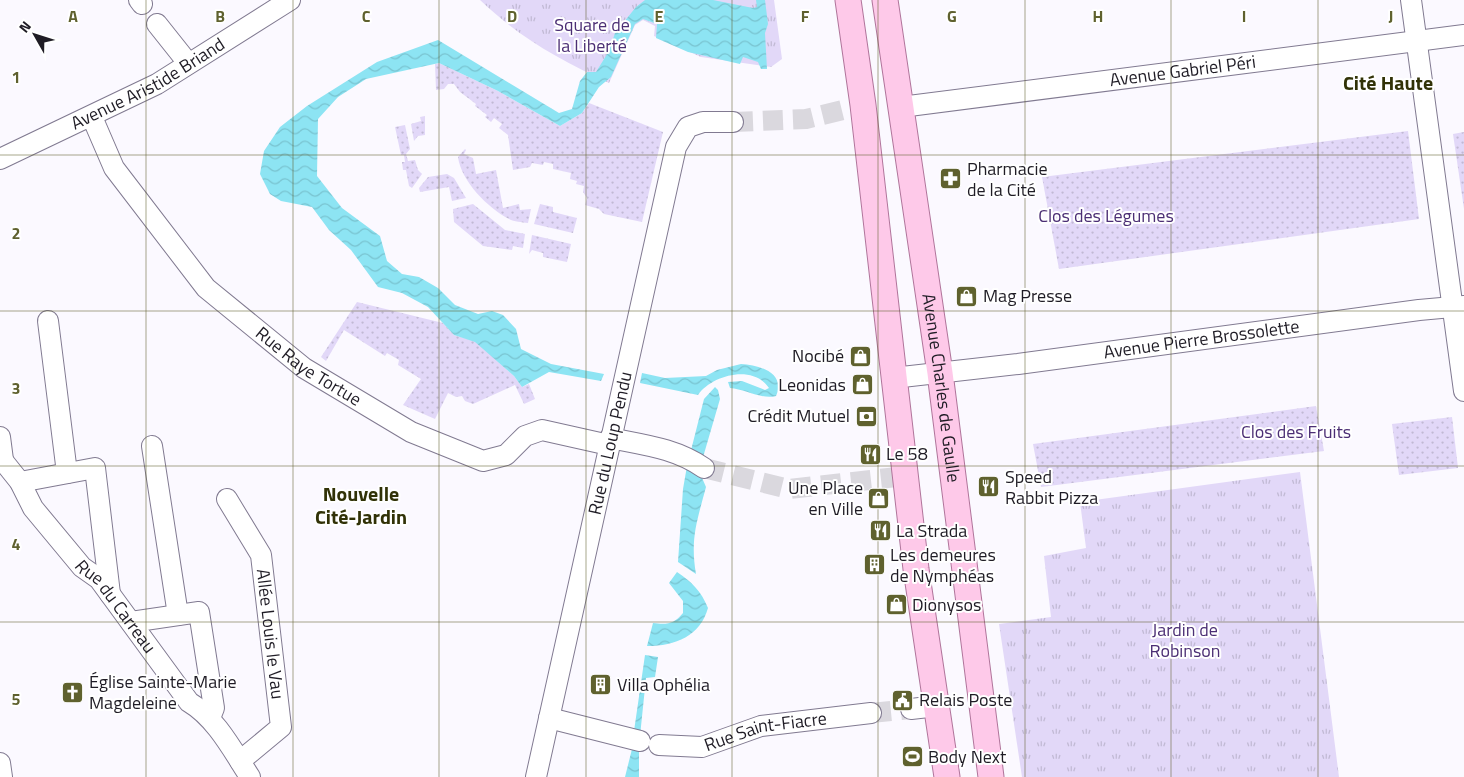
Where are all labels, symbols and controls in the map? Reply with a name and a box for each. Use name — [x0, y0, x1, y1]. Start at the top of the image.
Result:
text: A — [68, 4, 78, 28]
text: B — [215, 4, 225, 28]
text: C — [362, 4, 371, 28]
text: D — [507, 4, 517, 28]
text: E — [655, 4, 664, 28]
text: F — [801, 4, 810, 28]
text: G — [947, 4, 957, 28]
text: H — [1093, 4, 1103, 28]
text: I — [1242, 4, 1246, 28]
text: J — [1389, 4, 1393, 28]
north arrow — [10, 10, 60, 60]
park label: Square de la Liberté — [554, 11, 630, 59]
text: N — [13, 16, 36, 37]
street label: Avenue Aristide Briand — [66, 31, 230, 136]
street label: Avenue Gabriel Péri — [1108, 48, 1257, 93]
text: 1 — [12, 65, 20, 89]
district label: Cité Haute — [1343, 67, 1433, 98]
place label: Pharmacie de la Cité — [967, 155, 1048, 203]
pharmacy icon: Pharmacie de la Cité — [939, 167, 963, 191]
park label: Clos des Légumes — [1038, 202, 1174, 229]
text: 2 — [12, 221, 20, 245]
place label: Mag Presse — [983, 282, 1072, 309]
shop icon: Mag Presse — [955, 284, 979, 308]
street label: Avenue Charles de Gaulle — [915, 292, 968, 484]
street label: Avenue Pierre Brossolette — [1102, 312, 1301, 365]
street label: Rue Raye Tortue — [250, 320, 367, 412]
place label: Nocibé — [792, 342, 844, 369]
shop icon: Nocibé — [848, 344, 872, 368]
street label: Rue du Loup Pendu — [581, 369, 639, 517]
place label: Leonidas — [778, 371, 846, 398]
shop icon: Leonidas — [850, 373, 874, 397]
text: 3 — [12, 376, 20, 400]
place label: Crédit Mutuel — [748, 402, 850, 429]
bank icon: Crédit Mutuel — [854, 404, 878, 428]
park label: Clos des Fruits — [1241, 418, 1351, 445]
place label: Le 58 — [886, 440, 928, 467]
restaurant icon: Le 58 — [858, 442, 882, 466]
place label: Speed Rabbit Pizza — [1005, 463, 1098, 511]
place label: Une Place en Ville — [788, 474, 863, 522]
restaurant icon: Speed Rabbit Pizza — [977, 475, 1001, 499]
district label: Nouvelle Cité-Jardin — [315, 478, 407, 532]
shop icon: Une Place en Ville — [867, 486, 891, 510]
place label: La Strada — [896, 517, 967, 544]
restaurant icon: La Strada — [868, 519, 892, 543]
text: 4 — [12, 532, 21, 556]
place label: Les demeures de Nymphéas — [890, 541, 996, 589]
building icon: Les demeures de Nymphéas — [862, 553, 886, 577]
street label: Rue du Carreau — [68, 554, 163, 659]
street label: Allée Louis le Vau — [250, 567, 292, 701]
place label: Dionysos — [912, 591, 981, 618]
shop icon: Dionysos — [884, 593, 908, 617]
park label: Jardin de Robinson — [1149, 616, 1221, 664]
place label: Église Sainte-Marie Magdeleine — [89, 668, 237, 716]
place label: Villa Ophélia — [617, 671, 710, 698]
building icon: Villa Ophélia — [589, 673, 613, 697]
church icon: Église Sainte-Marie Magdeleine — [61, 680, 85, 704]
place label: Relais Poste — [919, 686, 1012, 713]
text: 5 — [12, 687, 21, 711]
public building icon: Relais Poste — [891, 688, 915, 712]
street label: Rue Saint-Fiacre — [700, 704, 828, 758]
place label: Body Next — [928, 743, 1007, 770]
sports icon: Body Next — [900, 745, 924, 769]

